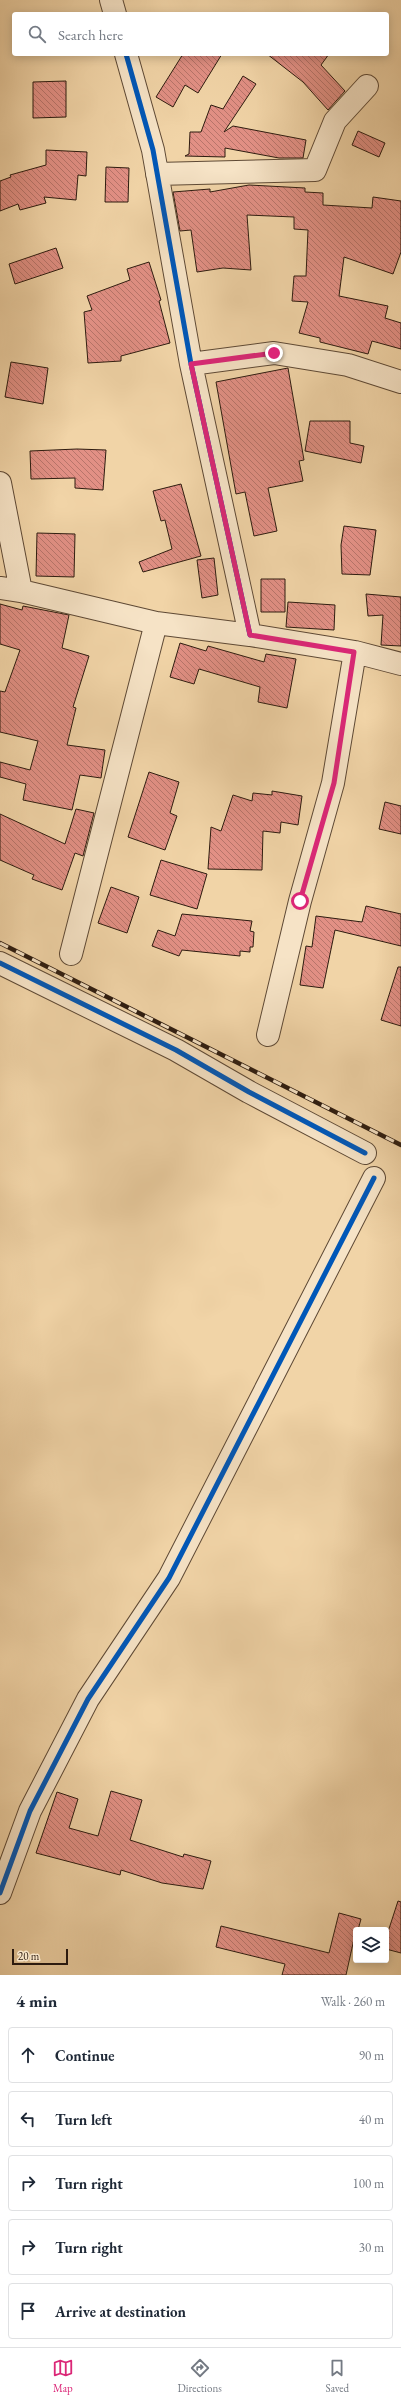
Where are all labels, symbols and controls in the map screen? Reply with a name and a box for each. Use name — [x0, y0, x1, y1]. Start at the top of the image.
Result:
search box — [12, 12, 389, 56]
icon: search — [26, 23, 48, 45]
text: Search here — [58, 25, 123, 44]
route end — [265, 344, 283, 362]
route start — [291, 892, 309, 910]
map controls — [353, 1927, 389, 1963]
button: layers — [353, 1927, 389, 1963]
scale bar — [12, 1947, 68, 1966]
text: 20 m — [18, 1949, 39, 1963]
text: 4 min — [16, 1990, 57, 2012]
text: Walk · 260 m — [321, 1993, 385, 2010]
icon: ahead — [17, 2044, 39, 2066]
text: Continue — [55, 2046, 115, 2065]
text: 90 m — [359, 2047, 384, 2064]
icon: left — [17, 2108, 39, 2130]
text: Turn left — [55, 2110, 112, 2129]
text: 40 m — [359, 2111, 384, 2128]
icon: right — [17, 2172, 39, 2194]
text: Turn right — [55, 2174, 123, 2193]
text: 100 m — [353, 2175, 384, 2192]
icon: right — [17, 2236, 39, 2258]
text: Turn right — [55, 2238, 123, 2257]
text: 30 m — [359, 2239, 384, 2256]
icon: arrive — [17, 2300, 39, 2322]
text: Arrive at destination — [55, 2302, 186, 2321]
tab: Map — [52, 2357, 74, 2395]
tab: Directions — [178, 2357, 222, 2395]
tab: Saved — [326, 2357, 349, 2395]

